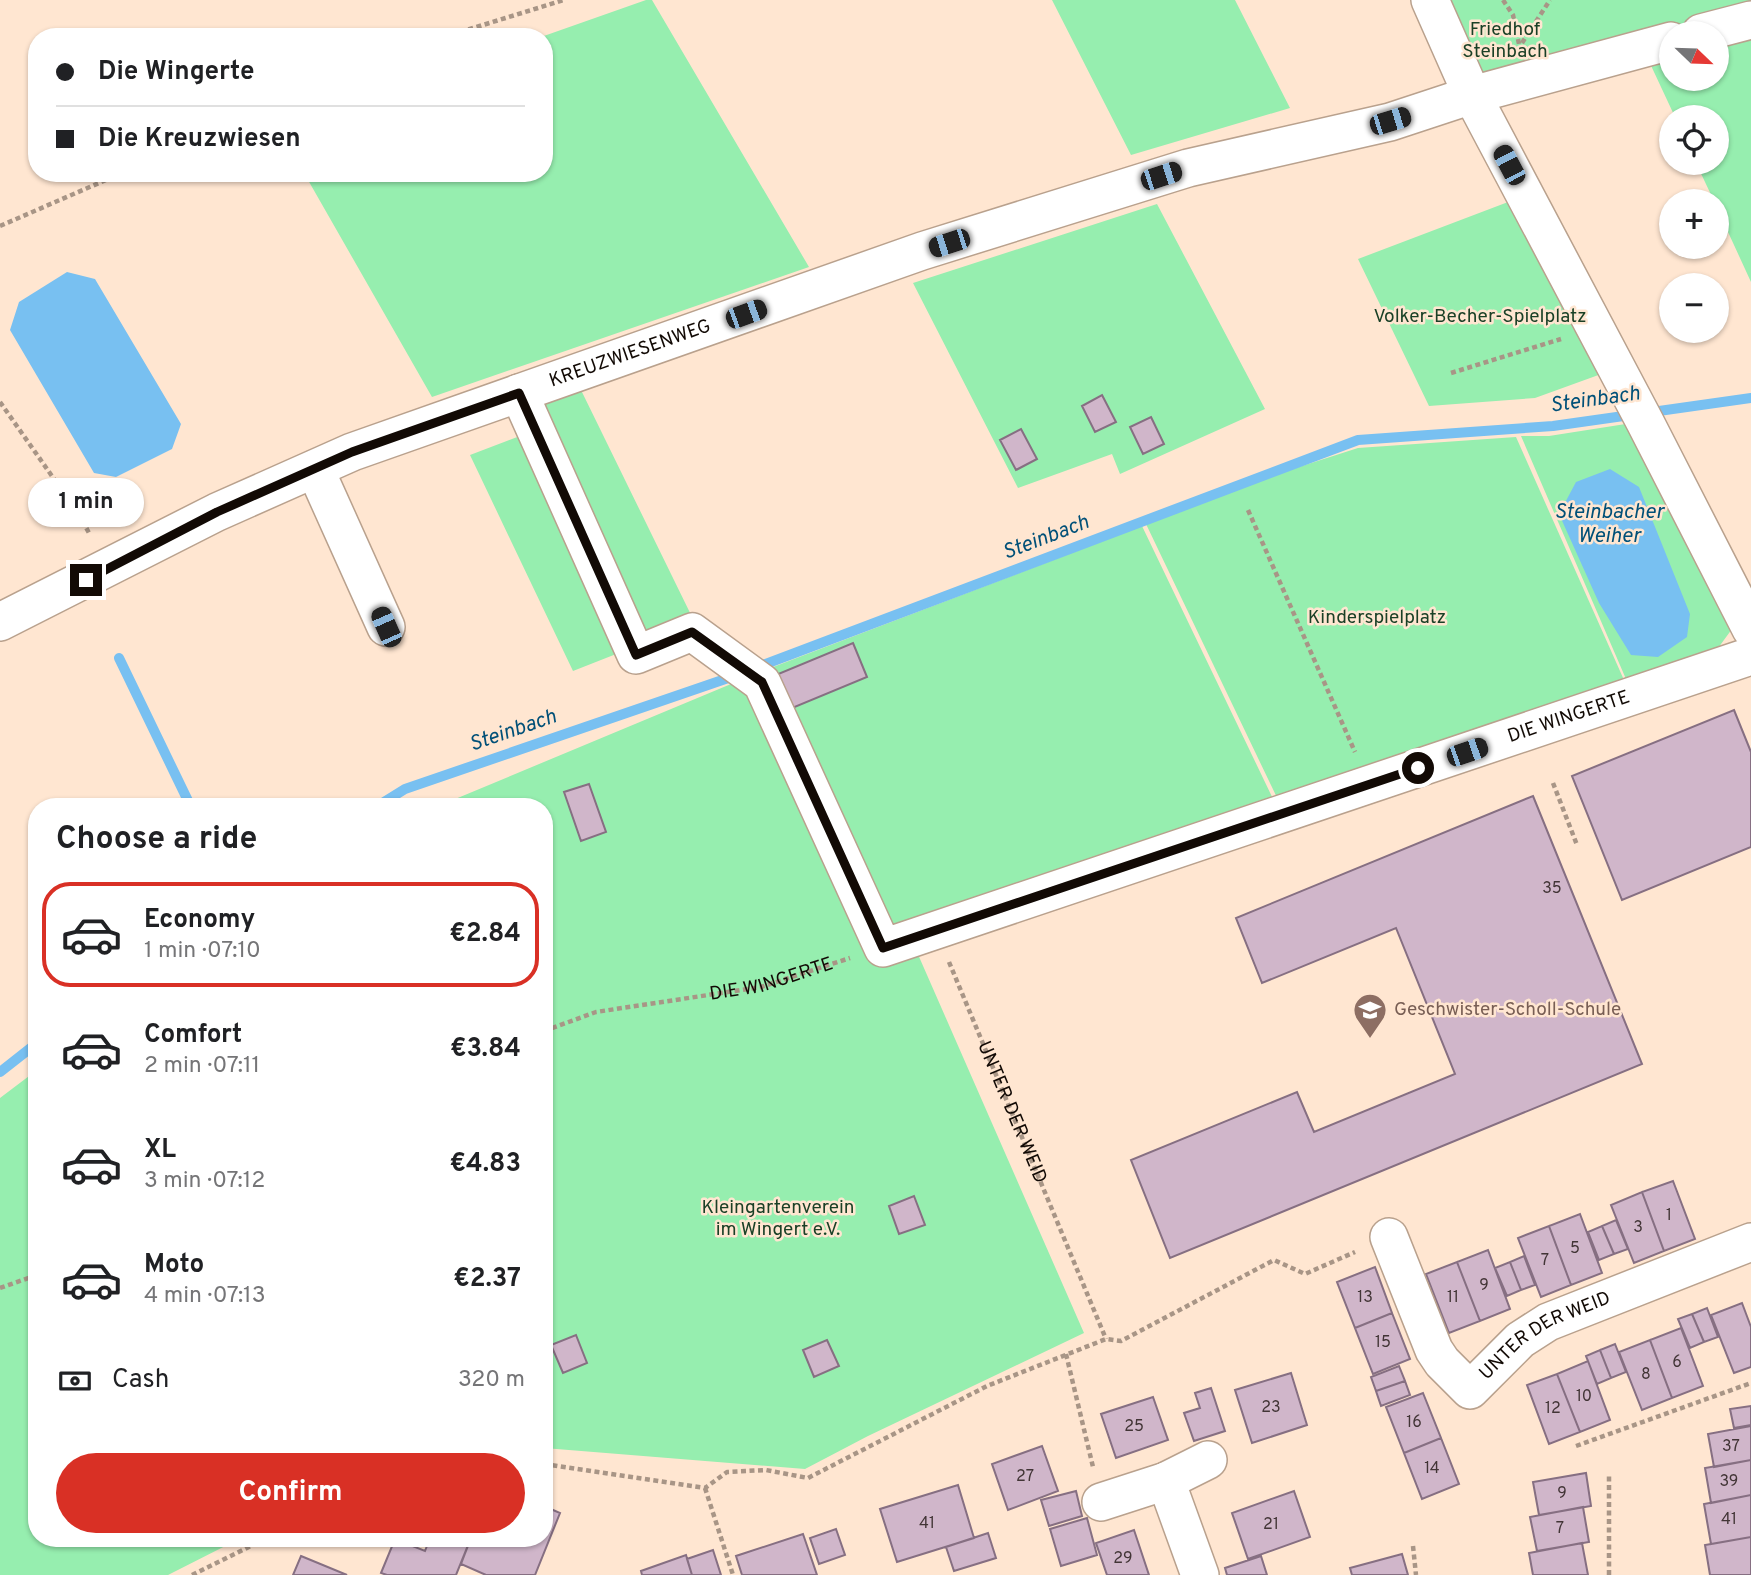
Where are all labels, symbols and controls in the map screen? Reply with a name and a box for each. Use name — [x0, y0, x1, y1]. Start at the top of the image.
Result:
park label: Friedhof Steinbach — [1462, 18, 1548, 64]
north arrow — [1659, 21, 1729, 91]
map controls — [1659, 21, 1729, 343]
text: Die Wingerte — [98, 56, 255, 89]
car — [1367, 105, 1414, 137]
button: locate — [1659, 105, 1729, 175]
text: Die Kreuzwiesen — [98, 123, 301, 156]
car — [1490, 142, 1529, 188]
car — [1138, 160, 1185, 192]
button: + — [1659, 189, 1729, 259]
car — [926, 227, 973, 259]
button: − — [1659, 273, 1729, 343]
car — [723, 297, 770, 331]
park label: Volker-Becher-Spielplatz — [1373, 305, 1587, 329]
street label: KREUZWIESENWEG — [546, 314, 714, 393]
water label: Steinbach — [1548, 380, 1642, 420]
callout: 1 min — [28, 478, 144, 528]
text: 1 min — [58, 488, 114, 517]
water label: Steinbacher Weiher — [1554, 499, 1666, 550]
water label: Steinbach — [999, 509, 1094, 567]
route end — [70, 564, 102, 596]
car — [368, 604, 405, 650]
park label: Kinderspielplatz — [1308, 606, 1446, 630]
street label: DIE WINGERTE — [1505, 686, 1633, 749]
water label: Steinbach — [466, 703, 561, 758]
car — [1444, 735, 1491, 769]
route start — [1402, 752, 1434, 784]
text: Choose a ride — [56, 820, 257, 860]
house number: 35 — [1542, 879, 1562, 899]
icon: car — [60, 903, 123, 966]
text: Economy — [144, 904, 255, 937]
text: €2.84 — [449, 918, 521, 951]
text: 1 min · 07:10 — [144, 937, 261, 966]
street label: DIE WINGERTE — [708, 952, 836, 1007]
school or university icon: Geschwister-Scholl-Schule — [1351, 991, 1389, 1040]
place label: Geschwister-Scholl-Schule — [1394, 998, 1621, 1022]
icon: car — [60, 1018, 123, 1081]
text: Comfort — [144, 1019, 242, 1052]
text: €3.84 — [450, 1033, 521, 1066]
street label: UNTER DER WEID — [971, 1038, 1052, 1187]
text: 2 min · 07:11 — [144, 1052, 260, 1081]
icon: car — [60, 1133, 123, 1196]
text: XL — [144, 1134, 176, 1167]
text: €4.83 — [450, 1148, 521, 1181]
text: 3 min · 07:12 — [144, 1167, 265, 1196]
park label: Kleingartenverein im Wingert e.V. — [701, 1196, 855, 1242]
house number: 1 — [1666, 1206, 1672, 1226]
house number: 3 — [1633, 1218, 1643, 1238]
house number: 5 — [1570, 1239, 1580, 1259]
icon: car — [60, 1248, 123, 1311]
text: Moto — [144, 1249, 204, 1282]
house number: 7 — [1541, 1251, 1549, 1271]
text: €2.37 — [453, 1263, 521, 1296]
house number: 9 — [1479, 1276, 1489, 1296]
text: 4 min · 07:13 — [144, 1282, 266, 1311]
street label: UNTER DER WEID — [1474, 1286, 1614, 1386]
house number: 13 — [1357, 1288, 1373, 1308]
house number: 11 — [1447, 1288, 1459, 1308]
house number: 15 — [1375, 1333, 1391, 1353]
house number: 6 — [1672, 1353, 1682, 1373]
icon: cash — [56, 1362, 94, 1400]
text: Cash — [112, 1364, 169, 1397]
house number: 8 — [1641, 1365, 1651, 1385]
text: 320 m — [458, 1366, 525, 1395]
house number: 10 — [1576, 1387, 1592, 1407]
house number: 23 — [1261, 1398, 1281, 1418]
house number: 12 — [1545, 1399, 1561, 1419]
house number: 16 — [1406, 1413, 1422, 1433]
house number: 25 — [1124, 1417, 1144, 1437]
house number: 37 — [1722, 1437, 1740, 1457]
button: Confirm — [56, 1453, 525, 1533]
house number: 14 — [1424, 1459, 1440, 1479]
house number: 27 — [1016, 1467, 1034, 1487]
house number: 39 — [1720, 1472, 1738, 1492]
house number: 9 — [1557, 1484, 1567, 1504]
house number: 41 — [1721, 1510, 1737, 1530]
house number: 41 — [919, 1514, 935, 1534]
house number: 21 — [1263, 1515, 1279, 1535]
house number: 7 — [1556, 1519, 1564, 1539]
house number: 29 — [1113, 1549, 1133, 1569]

